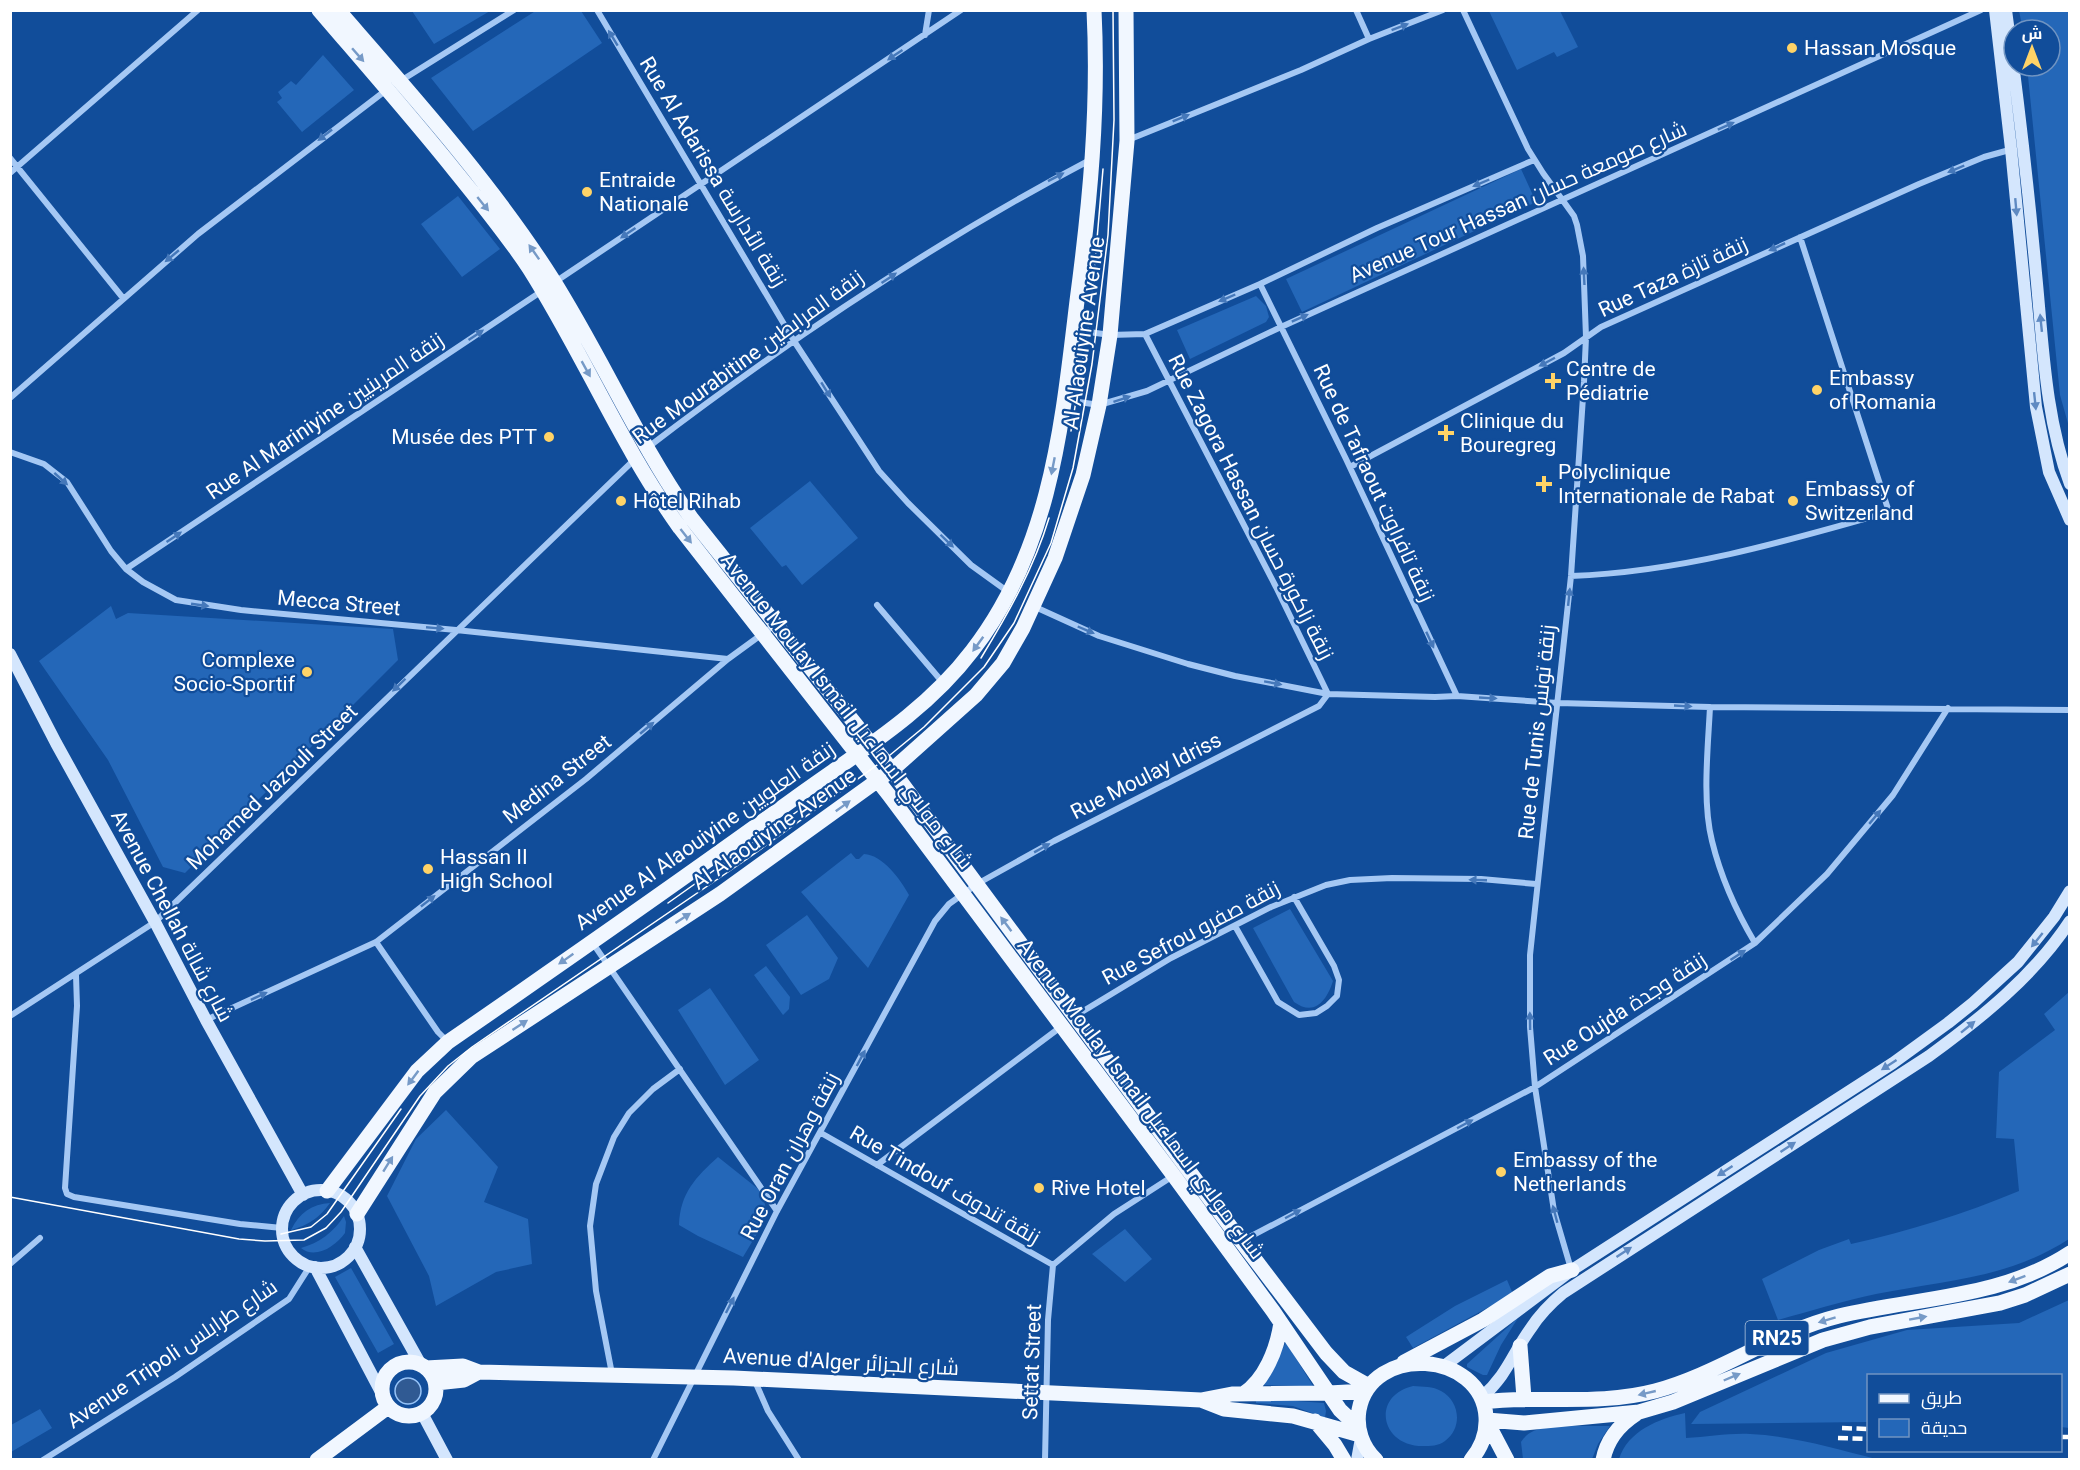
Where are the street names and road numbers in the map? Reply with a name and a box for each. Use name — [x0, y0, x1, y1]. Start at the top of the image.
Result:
street label: Rue Al Adarissa زنقة الأدارسة — [635, 53, 791, 291]
street label: Avenue Tour Hassan شارع صومعة حسان — [1346, 116, 1691, 289]
street label: Rue Taza زنقة تازة — [1595, 232, 1751, 322]
street label: Al Alaouiyine Avenue — [1059, 235, 1109, 431]
street label: Rue Mourabitine زنقة المرابطين — [628, 265, 869, 450]
street label: Rue Al Mariniyine زنقة المرينيين — [202, 328, 449, 505]
street label: Rue Zagora Hassan زنقة زاكورة حسان — [1162, 350, 1339, 664]
street label: Rue de Tafraout زنقة تافراوت — [1308, 361, 1440, 605]
street label: Avenue Moulay Ismail شارع مولاي اسماعيل — [713, 548, 978, 876]
street label: Mecca Street — [276, 586, 402, 620]
street label: Rue de Tunis زنقة تونس — [1514, 623, 1561, 841]
street label: Mohamed Jazouli Street — [182, 699, 362, 875]
street label: Rue Moulay Idriss — [1067, 728, 1225, 824]
street label: Medina Street — [498, 729, 616, 828]
street label: Avenue Al Alaouiyine زنقة العلويين — [571, 737, 840, 936]
street label: Al Alaouiyine Avenue — [687, 763, 861, 895]
street label: Avenue Chellah شارع شالة — [104, 806, 238, 1027]
street label: Rue Sefrou زنقة صفرو — [1098, 876, 1284, 990]
street label: Avenue Moulay Ismail شارع مولاي اسماعيل — [1009, 934, 1269, 1266]
street label: Rue Oujda زنقة وجدة — [1539, 947, 1711, 1071]
street label: Rue Oran زنقة وهران — [736, 1068, 845, 1244]
street label: Rue Tindouf زنقة تندوف — [846, 1121, 1044, 1249]
street label: Avenue Tripoli شارع طرابلس — [62, 1275, 283, 1435]
street label: Settat Street — [1018, 1303, 1046, 1421]
road number: RN25 — [1746, 1321, 1808, 1355]
street label: Avenue d'Alger شارع الجزائر — [722, 1344, 960, 1382]

